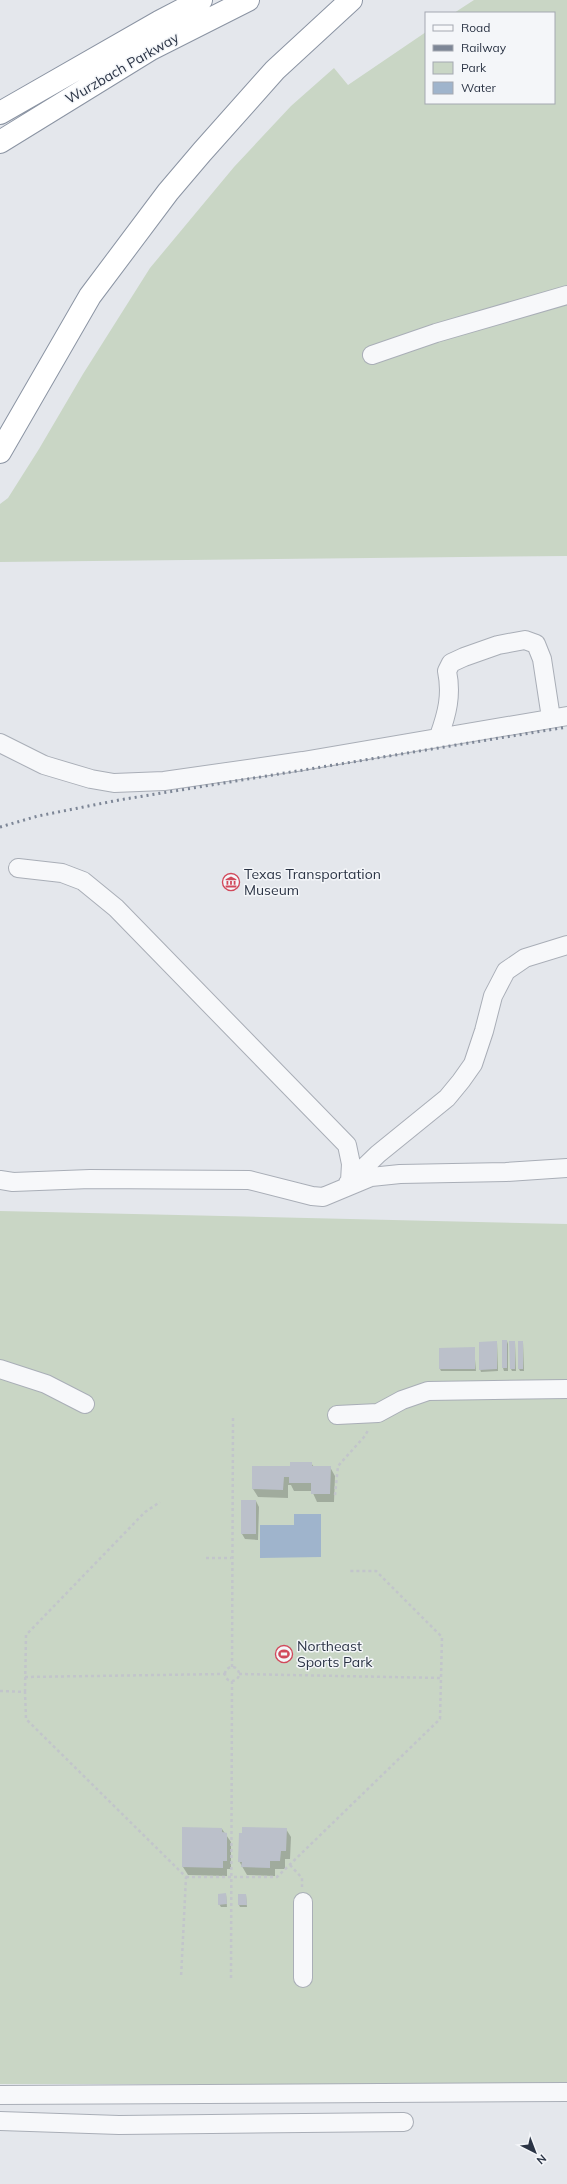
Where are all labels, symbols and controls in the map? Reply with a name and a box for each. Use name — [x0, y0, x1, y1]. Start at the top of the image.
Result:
legend — [425, 12, 555, 104]
text: Road — [461, 20, 490, 35]
street label: Wurzbach Parkway — [62, 28, 182, 108]
text: Railway — [461, 40, 507, 55]
text: Park — [461, 60, 487, 75]
text: Water — [461, 80, 497, 95]
place label: Texas Transportation Museum — [244, 865, 381, 899]
museum icon: Texas Transportation Museum — [221, 872, 241, 892]
place label: Northeast Sports Park — [297, 1637, 373, 1671]
sports icon: Northeast Sports Park — [274, 1644, 294, 1664]
north arrow — [515, 2132, 555, 2172]
text: N — [534, 2151, 549, 2167]

